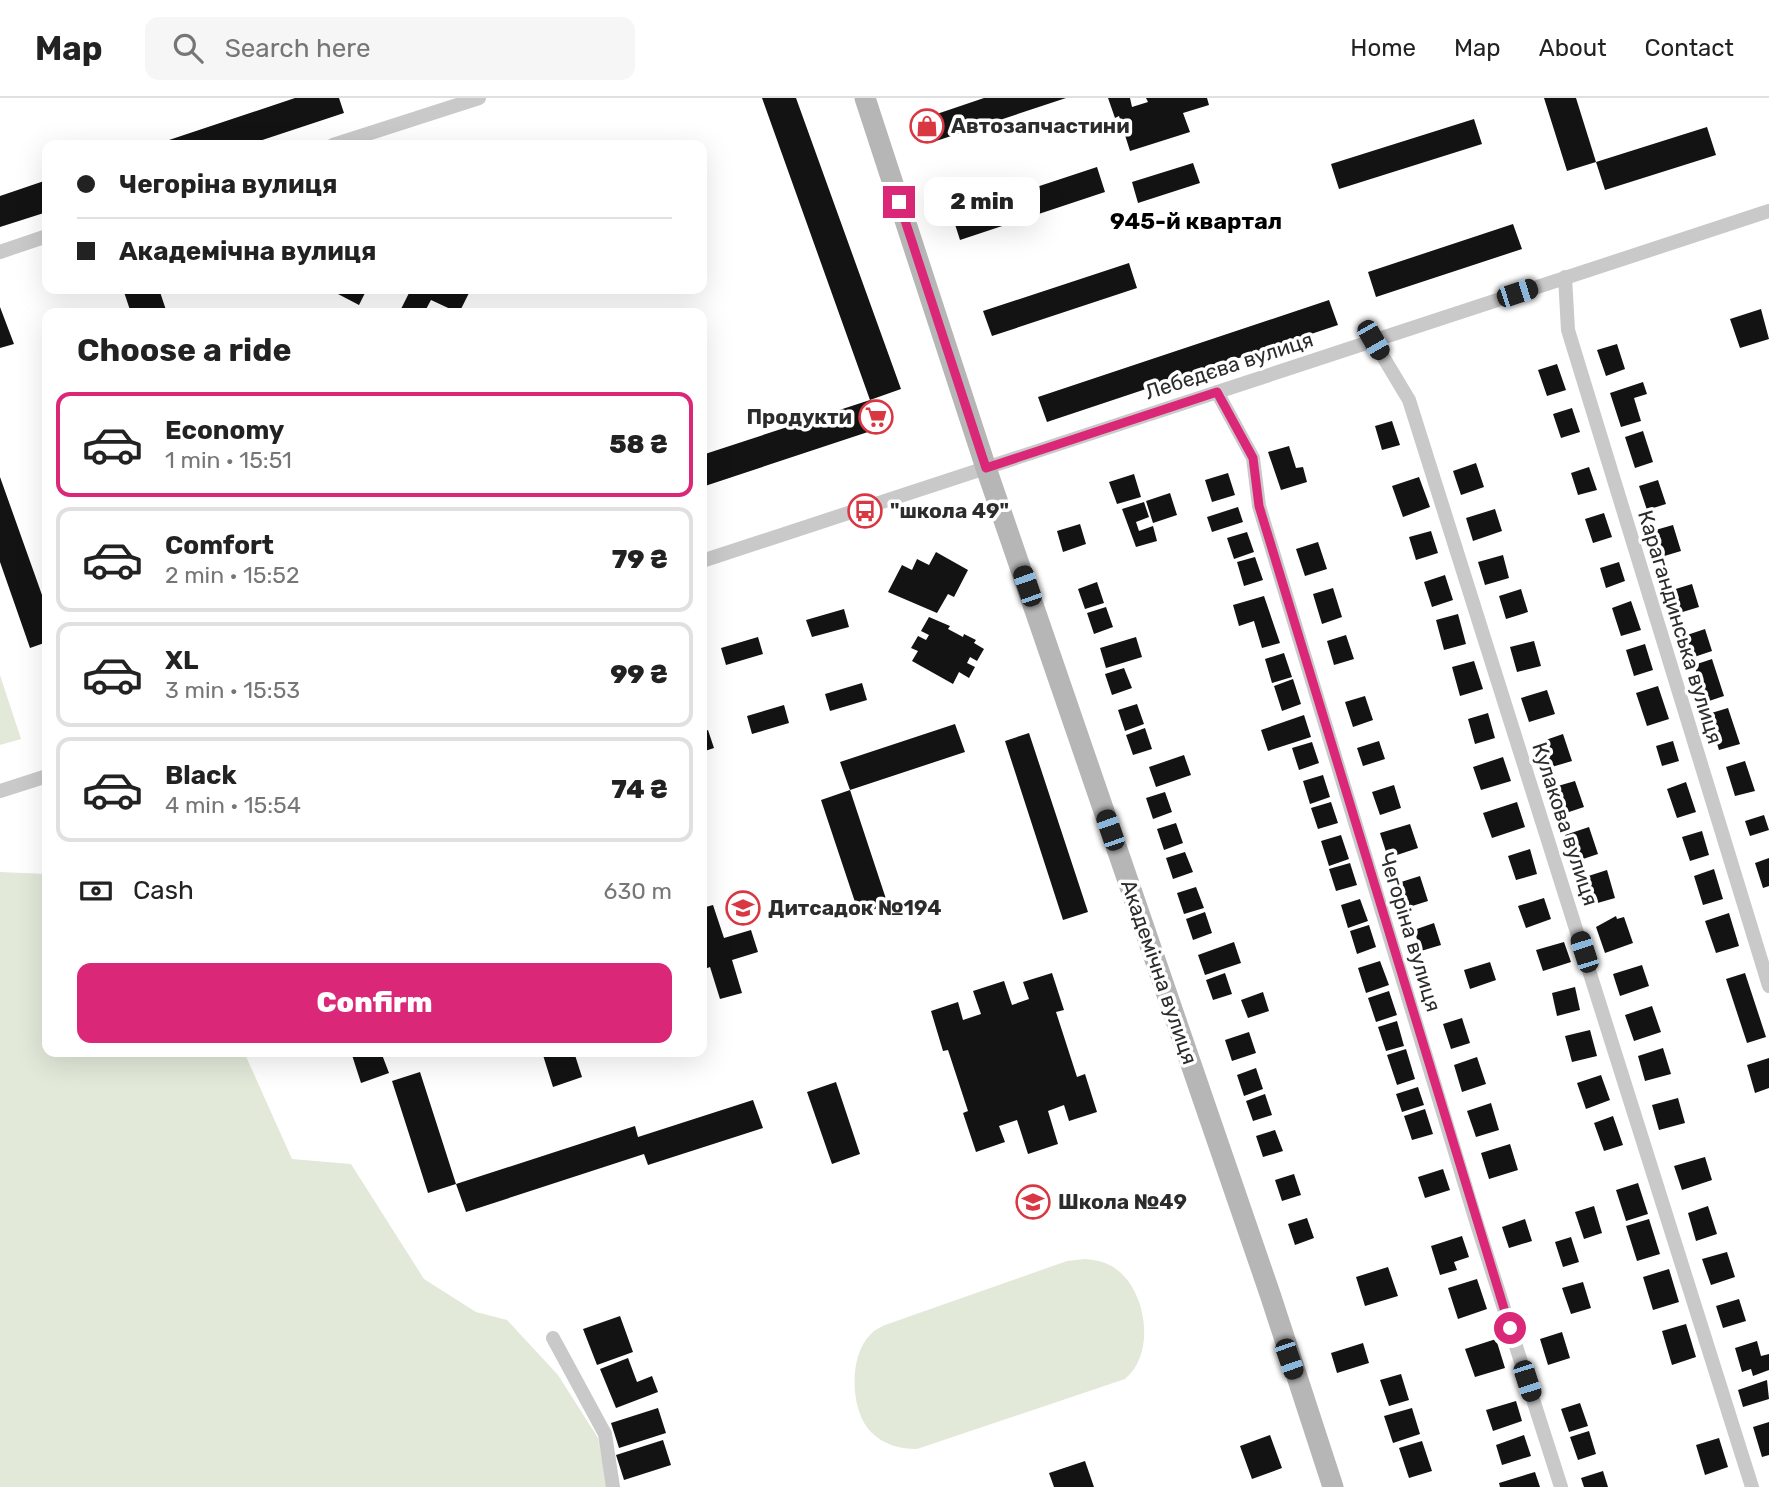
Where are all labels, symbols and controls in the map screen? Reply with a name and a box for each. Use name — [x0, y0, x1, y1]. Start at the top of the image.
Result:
search box — [145, 17, 635, 80]
text: Map — [35, 29, 103, 68]
icon: search — [169, 29, 207, 67]
text: Search here — [225, 33, 370, 64]
text: Home — [1350, 34, 1416, 62]
text: Map — [1454, 34, 1501, 62]
text: About — [1539, 34, 1607, 62]
text: Contact — [1645, 34, 1734, 62]
shop icon: Автозапчастини — [908, 107, 946, 145]
place label: Автозапчастини — [951, 113, 1130, 138]
text: Чегоріна вулиця — [119, 169, 337, 200]
callout: 2 min — [923, 178, 1039, 226]
route end — [883, 186, 915, 218]
text: 2 min — [950, 187, 1014, 215]
district label: 945-й квартал — [1110, 207, 1282, 235]
text: Академічна вулиця — [119, 236, 377, 267]
car — [1494, 277, 1541, 309]
car — [1354, 317, 1393, 363]
street label: Лебедєва вулиця — [1142, 327, 1316, 404]
text: Choose a ride — [77, 331, 291, 369]
supermarket icon: Продукти — [857, 398, 895, 436]
place label: Продукти — [746, 404, 852, 429]
icon: car — [81, 413, 144, 476]
text: Economy — [165, 415, 284, 446]
text: 58 ₴ — [609, 429, 668, 460]
text: 1 min · 15:51 — [165, 446, 292, 474]
bus stop icon: "школа 49" — [846, 492, 884, 530]
place label: "школа 49" — [890, 498, 1009, 523]
street label: Карагандинська вулиця — [1633, 507, 1728, 747]
icon: car — [81, 528, 144, 591]
text: Comfort — [165, 530, 274, 561]
text: 79 ₴ — [612, 544, 668, 575]
text: 2 min · 15:52 — [165, 561, 300, 589]
car — [1011, 563, 1044, 609]
icon: car — [81, 643, 144, 706]
text: XL — [165, 645, 198, 676]
text: 99 ₴ — [610, 659, 668, 690]
text: 3 min · 15:53 — [165, 676, 300, 704]
street label: Кулакова вулиця — [1527, 739, 1604, 909]
icon: car — [81, 758, 144, 821]
text: Black — [165, 760, 237, 791]
text: 74 ₴ — [611, 774, 668, 805]
text: 4 min · 15:54 — [165, 791, 301, 819]
car — [1094, 807, 1127, 853]
street label: Чегоріна вулиця — [1374, 849, 1447, 1015]
icon: cash — [77, 872, 115, 910]
text: Cash — [133, 875, 194, 906]
street label: Академічна вулиця — [1116, 876, 1203, 1068]
text: 630 m — [604, 877, 672, 905]
school or university icon: Дитсадок №194 — [724, 889, 762, 927]
place label: Дитсадок №194 — [768, 895, 942, 920]
car — [1568, 929, 1601, 975]
button: Confirm — [77, 963, 672, 1043]
school or university icon: Школа №49 — [1014, 1183, 1052, 1221]
place label: Школа №49 — [1058, 1189, 1187, 1214]
route start — [1494, 1312, 1526, 1344]
car — [1273, 1336, 1306, 1382]
car — [1511, 1358, 1544, 1404]

